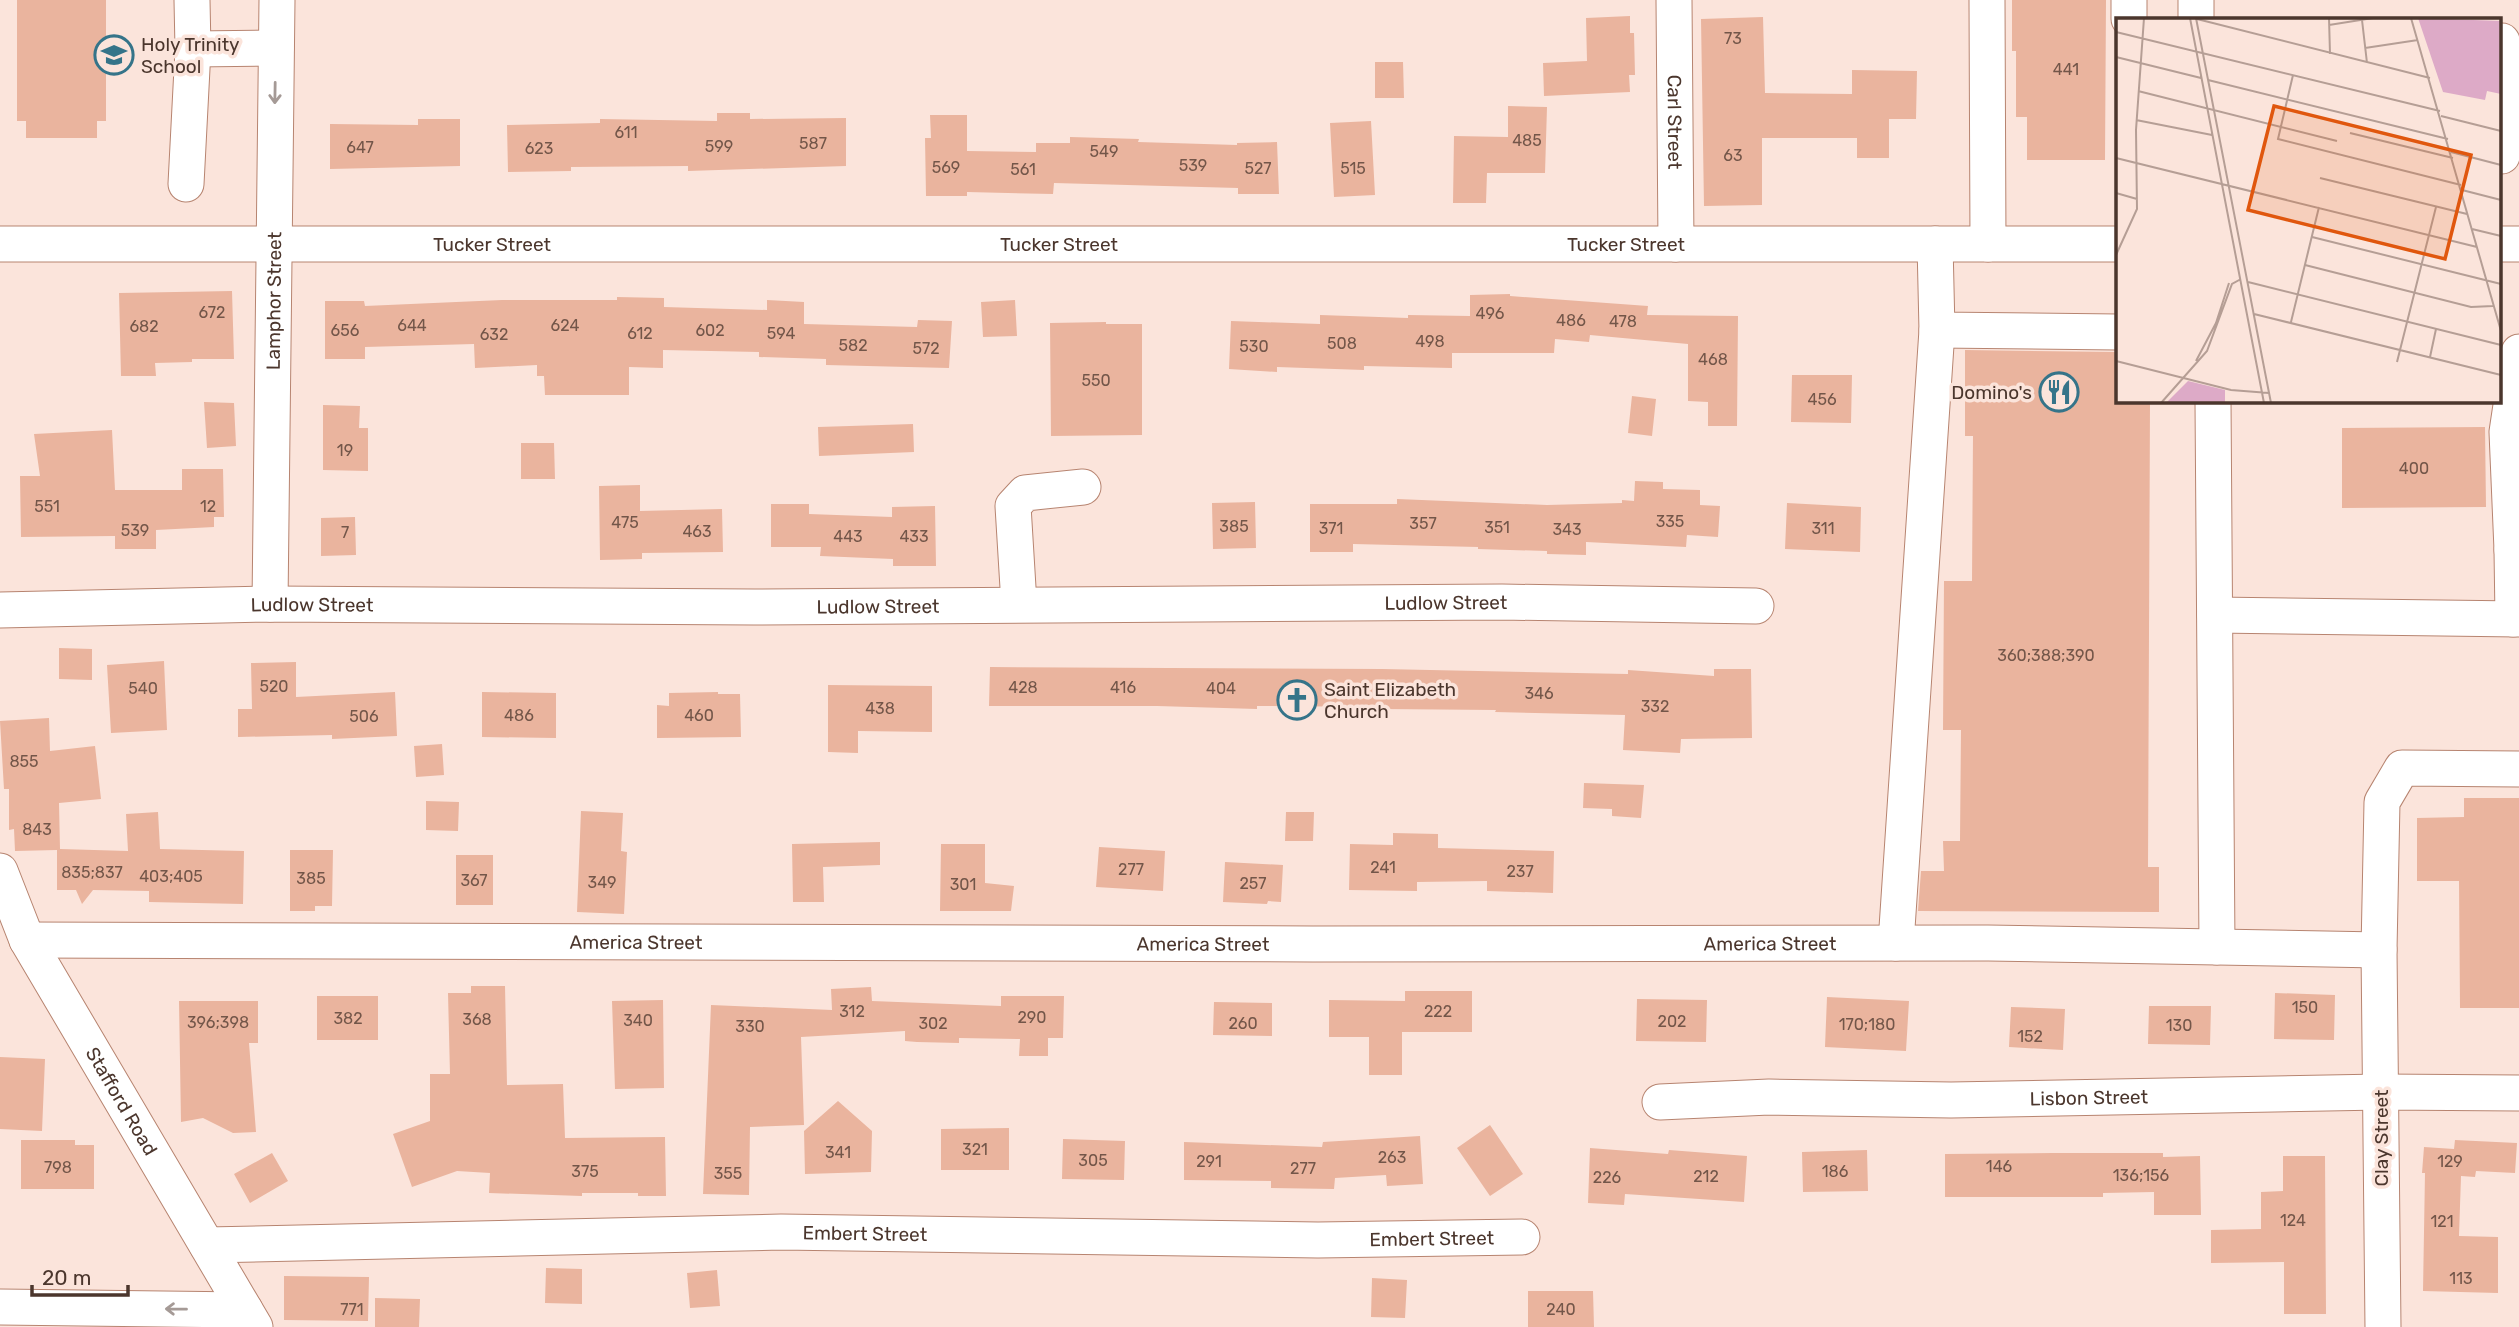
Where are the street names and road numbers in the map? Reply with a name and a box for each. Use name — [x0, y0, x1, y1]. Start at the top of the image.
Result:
street label: Carl Street — [1663, 75, 1686, 170]
street label: Lamphor Street — [262, 231, 286, 370]
street label: Tucker Street — [433, 233, 552, 256]
street label: Tucker Street — [1000, 233, 1119, 256]
street label: Tucker Street — [1567, 233, 1686, 256]
street label: Ludlow Street — [1384, 591, 1508, 615]
street label: Ludlow Street — [250, 593, 374, 617]
street label: Ludlow Street — [816, 595, 940, 619]
street label: America Street — [570, 931, 703, 954]
street label: America Street — [1137, 932, 1270, 956]
street label: America Street — [1704, 932, 1837, 955]
street label: Stafford Road — [81, 1043, 162, 1160]
street label: Lisbon Street — [2029, 1085, 2149, 1111]
street label: Clay Street — [2370, 1089, 2393, 1187]
street label: Embert Street — [802, 1221, 928, 1246]
street label: Embert Street — [1369, 1226, 1495, 1251]

